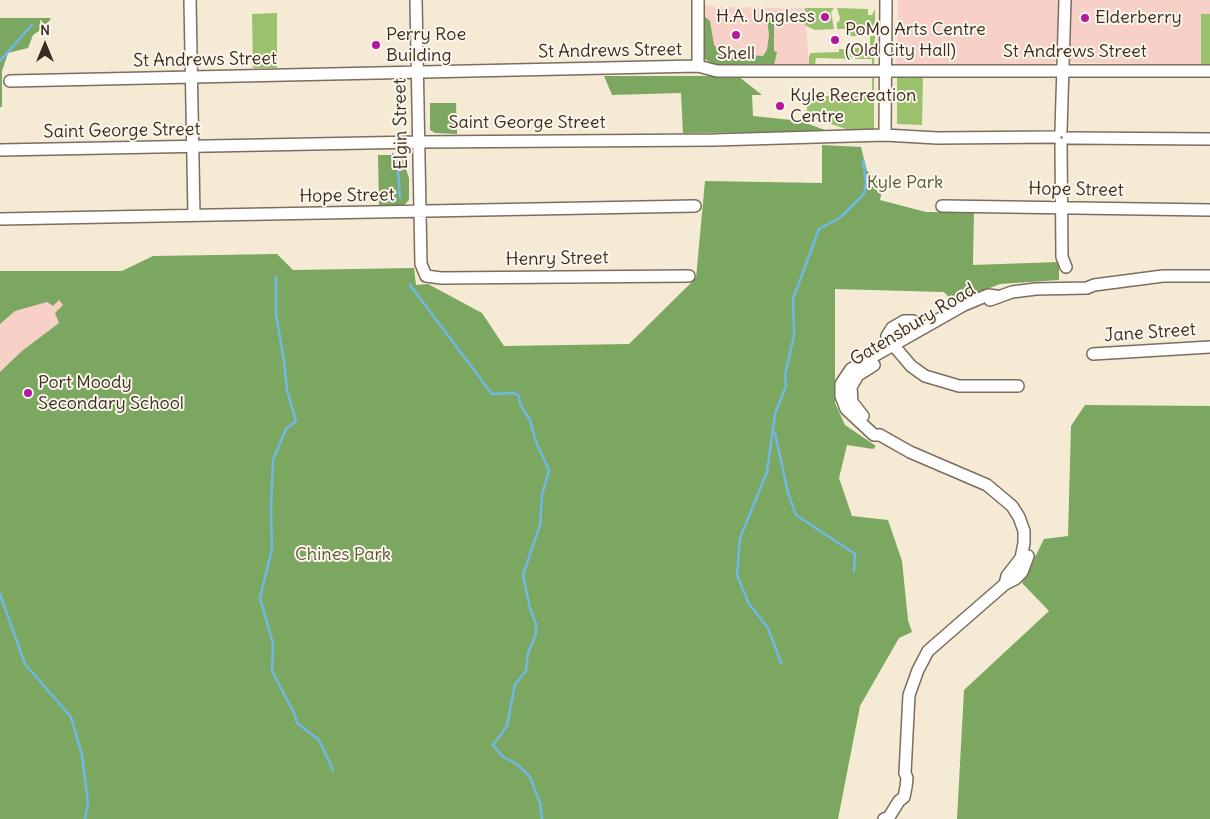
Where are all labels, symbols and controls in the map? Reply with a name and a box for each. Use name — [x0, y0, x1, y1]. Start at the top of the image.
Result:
place label: H.A. Ungless — [716, 6, 815, 28]
place label: Elderberry — [1095, 7, 1182, 29]
marker: H.A. Ungless — [819, 11, 831, 23]
marker: Elderberry — [1079, 12, 1091, 24]
place label: PoMo Arts Centre (Old City Hall) — [845, 19, 986, 62]
north arrow — [20, 20, 70, 70]
text: N — [40, 21, 50, 39]
place label: Perry Roe Building — [386, 24, 466, 66]
marker: Shell — [730, 29, 742, 41]
marker: PoMo Arts Centre (Old City Hall) — [829, 34, 841, 46]
marker: Perry Roe Building — [370, 39, 382, 51]
street label: St Andrews Street — [538, 39, 682, 63]
street label: St Andrews Street — [1003, 41, 1147, 63]
place label: Shell — [717, 43, 755, 65]
street label: St Andrews Street — [133, 48, 277, 72]
street label: Elgin Street — [389, 78, 413, 170]
place label: Kyle Recreation Centre — [790, 85, 917, 128]
marker: Kyle Recreation Centre — [774, 100, 786, 112]
street label: Saint George Street — [449, 112, 605, 134]
street label: Saint George Street — [43, 119, 201, 143]
park label: Kyle Park — [867, 172, 943, 194]
street label: Hope Street — [1028, 178, 1124, 202]
street label: Hope Street — [299, 184, 395, 208]
street label: Henry Street — [505, 247, 609, 271]
street label: Gatensbury Road — [847, 279, 979, 371]
street label: Jane Street — [1103, 319, 1197, 347]
place label: Port Moody Secondary School — [38, 372, 184, 414]
marker: Port Moody Secondary School — [22, 387, 34, 399]
park label: Chines Park — [295, 544, 391, 566]

